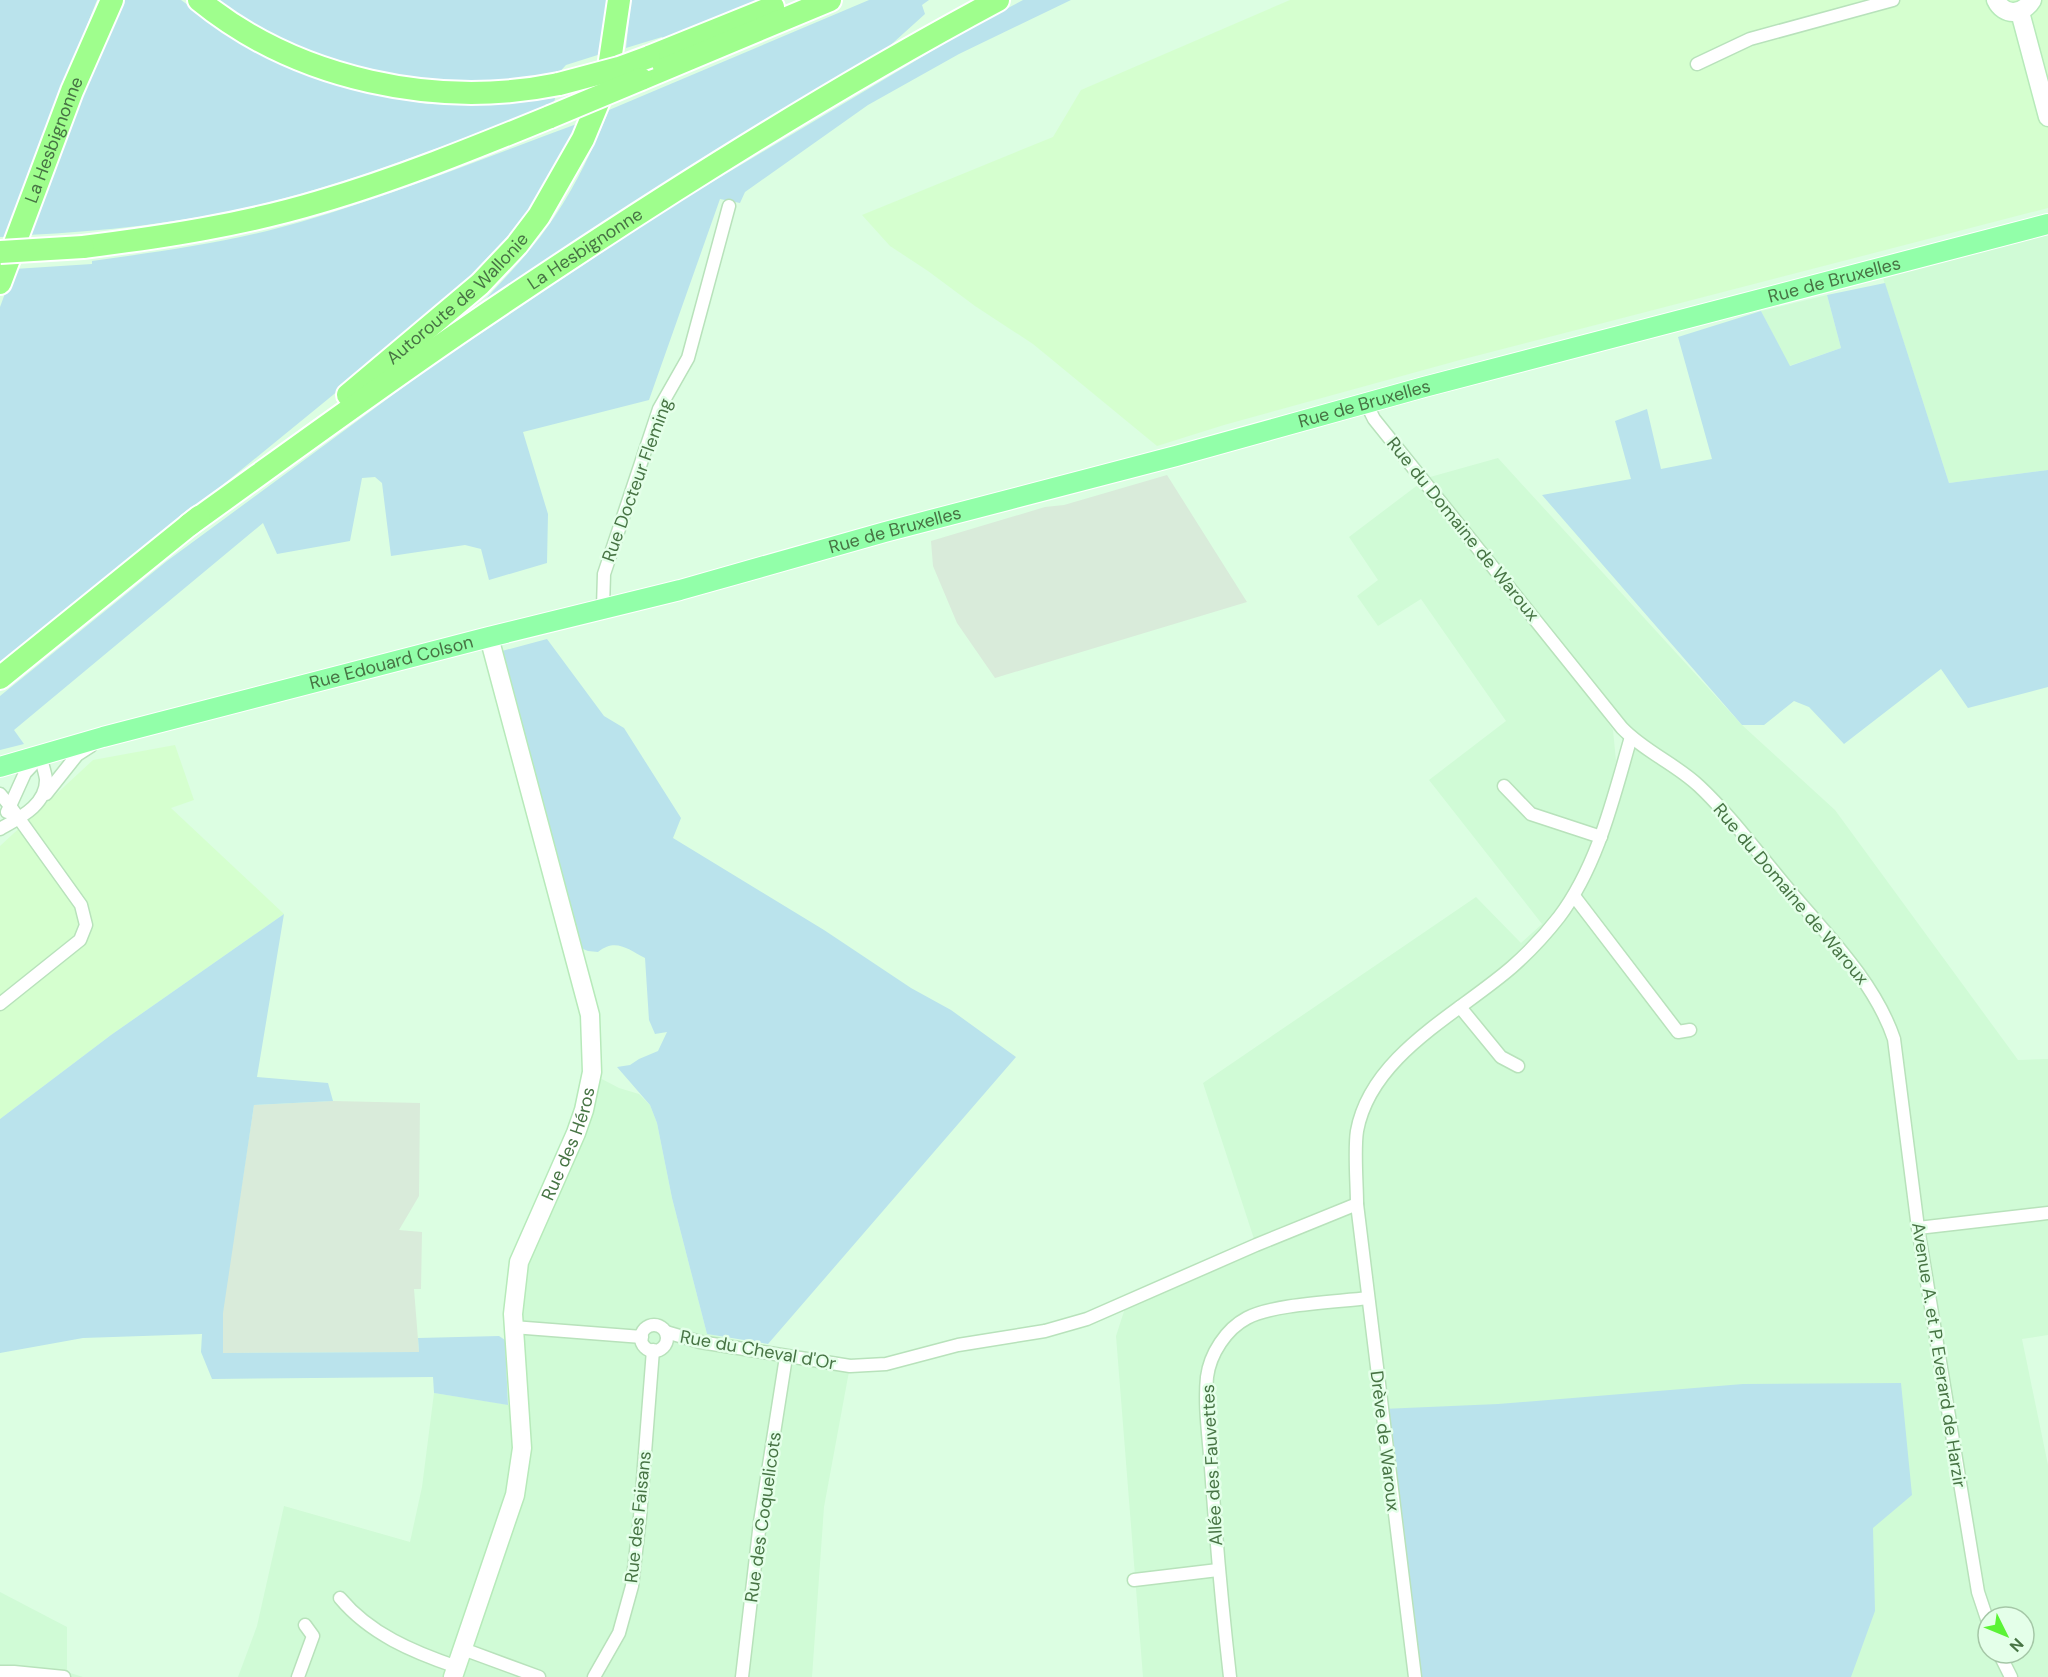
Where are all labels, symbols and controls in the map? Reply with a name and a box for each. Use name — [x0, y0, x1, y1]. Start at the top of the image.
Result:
street label: La Hesbignonne — [19, 73, 89, 206]
street label: La Hesbignonne — [523, 202, 647, 295]
street label: Autoroute de Wallonie — [381, 228, 534, 370]
street label: Rue de Bruxelles — [1765, 251, 1903, 309]
street label: Rue de Bruxelles — [1295, 374, 1433, 433]
street label: Rue Docteur Fleming — [596, 395, 678, 565]
street label: Rue du Domaine de Waroux — [1381, 432, 1545, 626]
street label: Rue de Bruxelles — [826, 501, 964, 559]
street label: Rue Edouard Colson — [307, 630, 476, 695]
street label: Rue du Domaine de Waroux — [1708, 798, 1874, 990]
street label: Rue des Héros — [536, 1085, 601, 1204]
street label: Avenue A. et P. Everard de Harzir — [1906, 1221, 1972, 1490]
street label: Rue du Cheval d'Or — [678, 1324, 838, 1376]
street label: Drève de Waroux — [1364, 1369, 1406, 1513]
street label: Allée des Fauvettes — [1196, 1384, 1228, 1546]
street label: Rue des Coquelicots — [739, 1430, 787, 1604]
street label: Rue des Faisans — [619, 1450, 657, 1584]
north arrow — [1976, 1605, 2036, 1665]
text: N — [2005, 1633, 2028, 1656]

